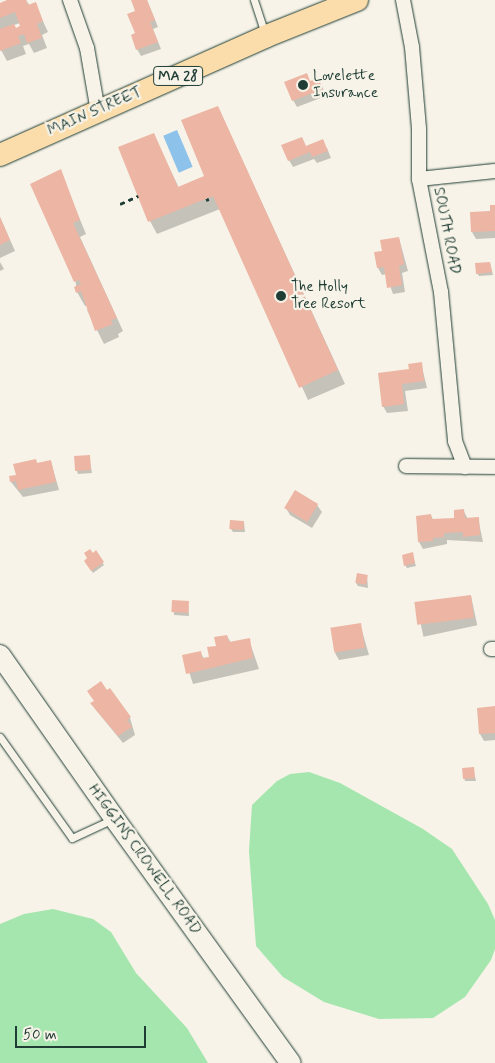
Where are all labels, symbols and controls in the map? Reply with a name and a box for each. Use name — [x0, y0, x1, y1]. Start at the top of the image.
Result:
road number: MA 28 — [153, 64, 203, 88]
place label: Lovelette Insurance — [313, 67, 378, 102]
marker: Lovelette Insurance — [297, 79, 309, 91]
street label: MAIN STREET — [44, 83, 146, 141]
street label: SOUTH ROAD — [429, 186, 463, 276]
place label: The Holly Tree Resort — [291, 278, 366, 313]
marker: The Holly Tree Resort — [275, 290, 287, 302]
street label: HIGGINS CROWELL ROAD — [84, 782, 204, 938]
scale bar — [18, 1016, 149, 1048]
text: 50 m — [23, 1025, 57, 1045]

